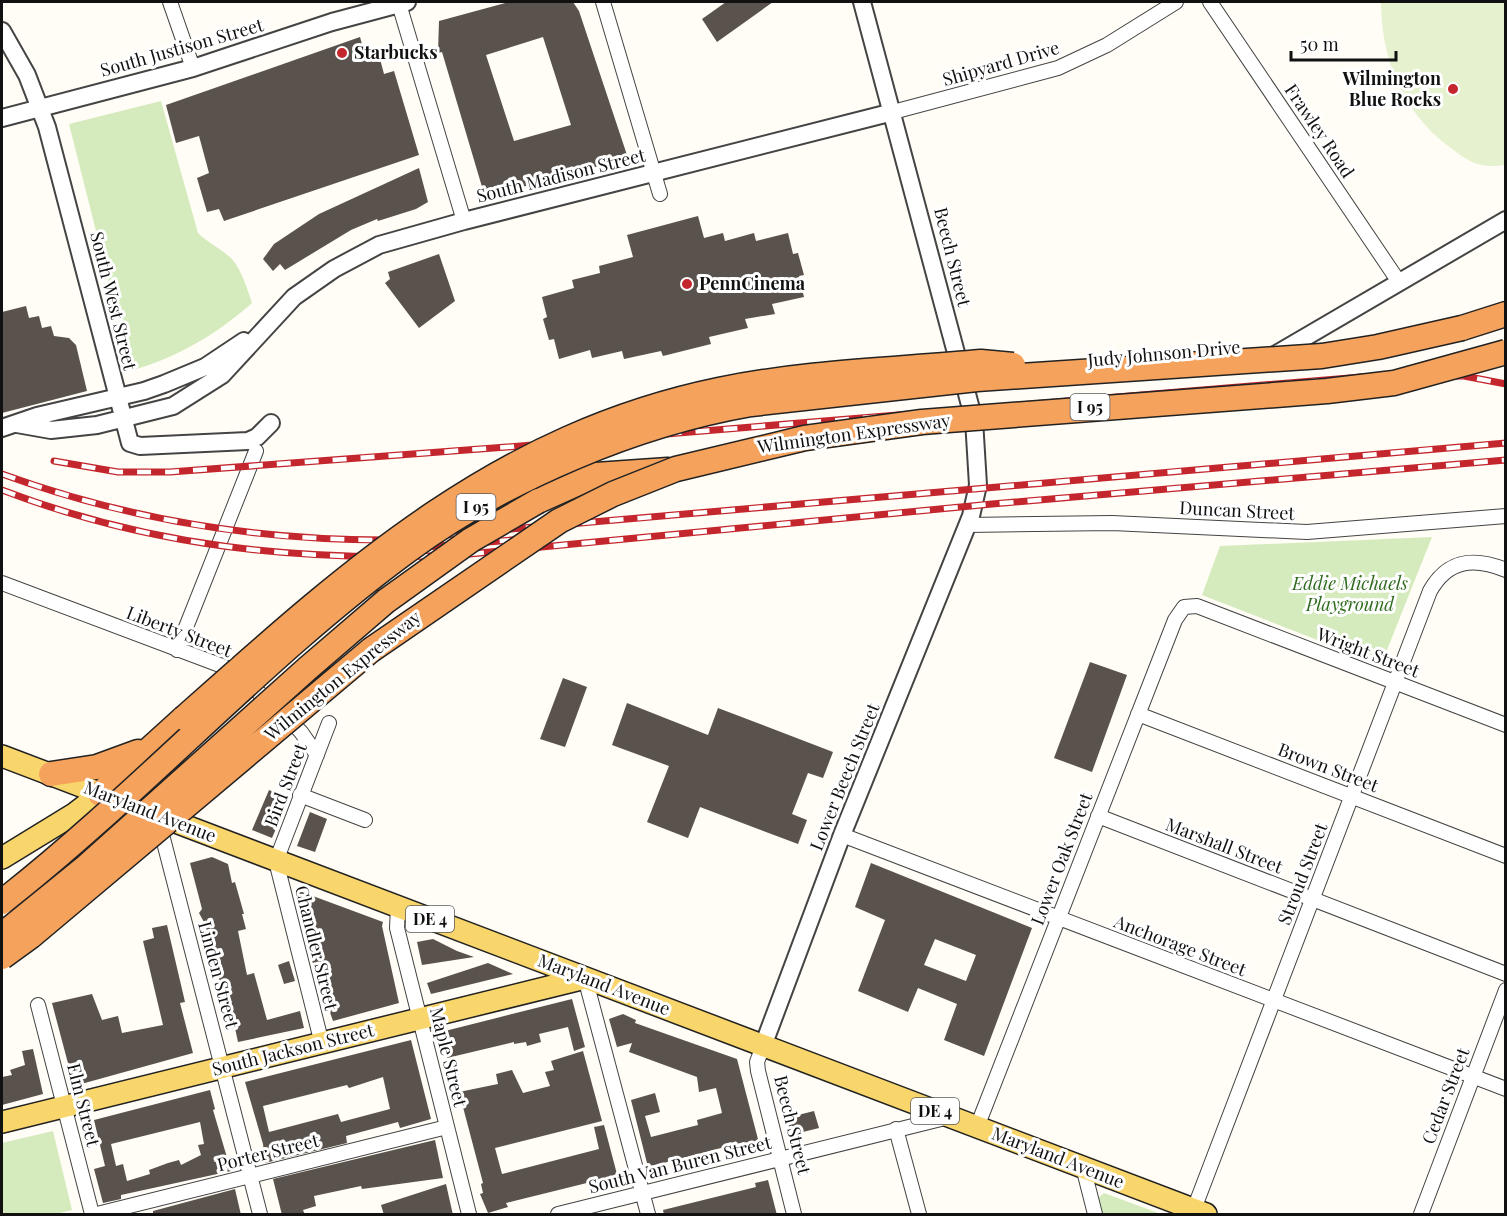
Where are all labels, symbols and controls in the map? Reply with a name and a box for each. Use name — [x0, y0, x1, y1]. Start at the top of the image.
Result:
street label: South Justison Street — [97, 12, 267, 82]
scale bar — [1291, 24, 1396, 62]
text: 50 m — [1300, 32, 1339, 56]
street label: Shipyard Drive — [940, 35, 1062, 91]
place label: Starbucks — [354, 40, 437, 64]
marker: Starbucks — [335, 46, 349, 60]
place label: Wilmington Blue Rocks — [1341, 66, 1441, 111]
street label: Frawley Road — [1280, 79, 1360, 183]
marker: Wilmington Blue Rocks — [1446, 82, 1460, 96]
street label: South Madison Street — [474, 142, 648, 208]
street label: Beech Street — [929, 205, 977, 310]
street label: South West Street — [85, 229, 143, 373]
place label: PennCinema — [699, 271, 806, 295]
marker: PennCinema — [680, 277, 694, 291]
street label: Judy Johnson Drive — [1085, 334, 1241, 372]
road number: I 95 — [1070, 394, 1110, 420]
street label: Wilmington Expressway — [755, 408, 952, 459]
road number: I 95 — [456, 494, 496, 520]
street label: Duncan Street — [1179, 495, 1296, 525]
park label: Eddie Michaels Playground — [1291, 571, 1408, 616]
street label: Liberty Street — [123, 600, 236, 662]
street label: Wilmington Expressway — [259, 605, 425, 746]
street label: Wright Street — [1313, 621, 1424, 683]
street label: Lower Beech Street — [804, 699, 885, 854]
street label: Brown Street — [1275, 737, 1383, 797]
street label: Bird Street — [258, 739, 312, 830]
street label: Maryland Avenue — [81, 775, 220, 847]
street label: Lower Oak Street — [1025, 788, 1098, 928]
street label: Marshall Street — [1163, 812, 1287, 879]
street label: Stroud Street — [1272, 819, 1333, 928]
street label: Chandler Street — [290, 883, 344, 1013]
road number: DE 4 — [406, 906, 454, 932]
street label: Anchorage Street — [1110, 909, 1250, 981]
street label: Linden Street — [193, 919, 245, 1031]
street label: Maryland Avenue — [535, 948, 674, 1020]
street label: Maple Street — [425, 1004, 473, 1110]
street label: South Jackson Street — [209, 1017, 377, 1081]
street label: Cedar Street — [1416, 1043, 1475, 1147]
street label: Elm Street — [62, 1061, 106, 1149]
street label: Beech Street — [769, 1073, 817, 1178]
road number: DE 4 — [911, 1098, 959, 1124]
street label: Maryland Avenue — [989, 1121, 1128, 1193]
street label: Porter Street — [214, 1128, 322, 1176]
street label: South Van Buren Street — [586, 1130, 774, 1198]

